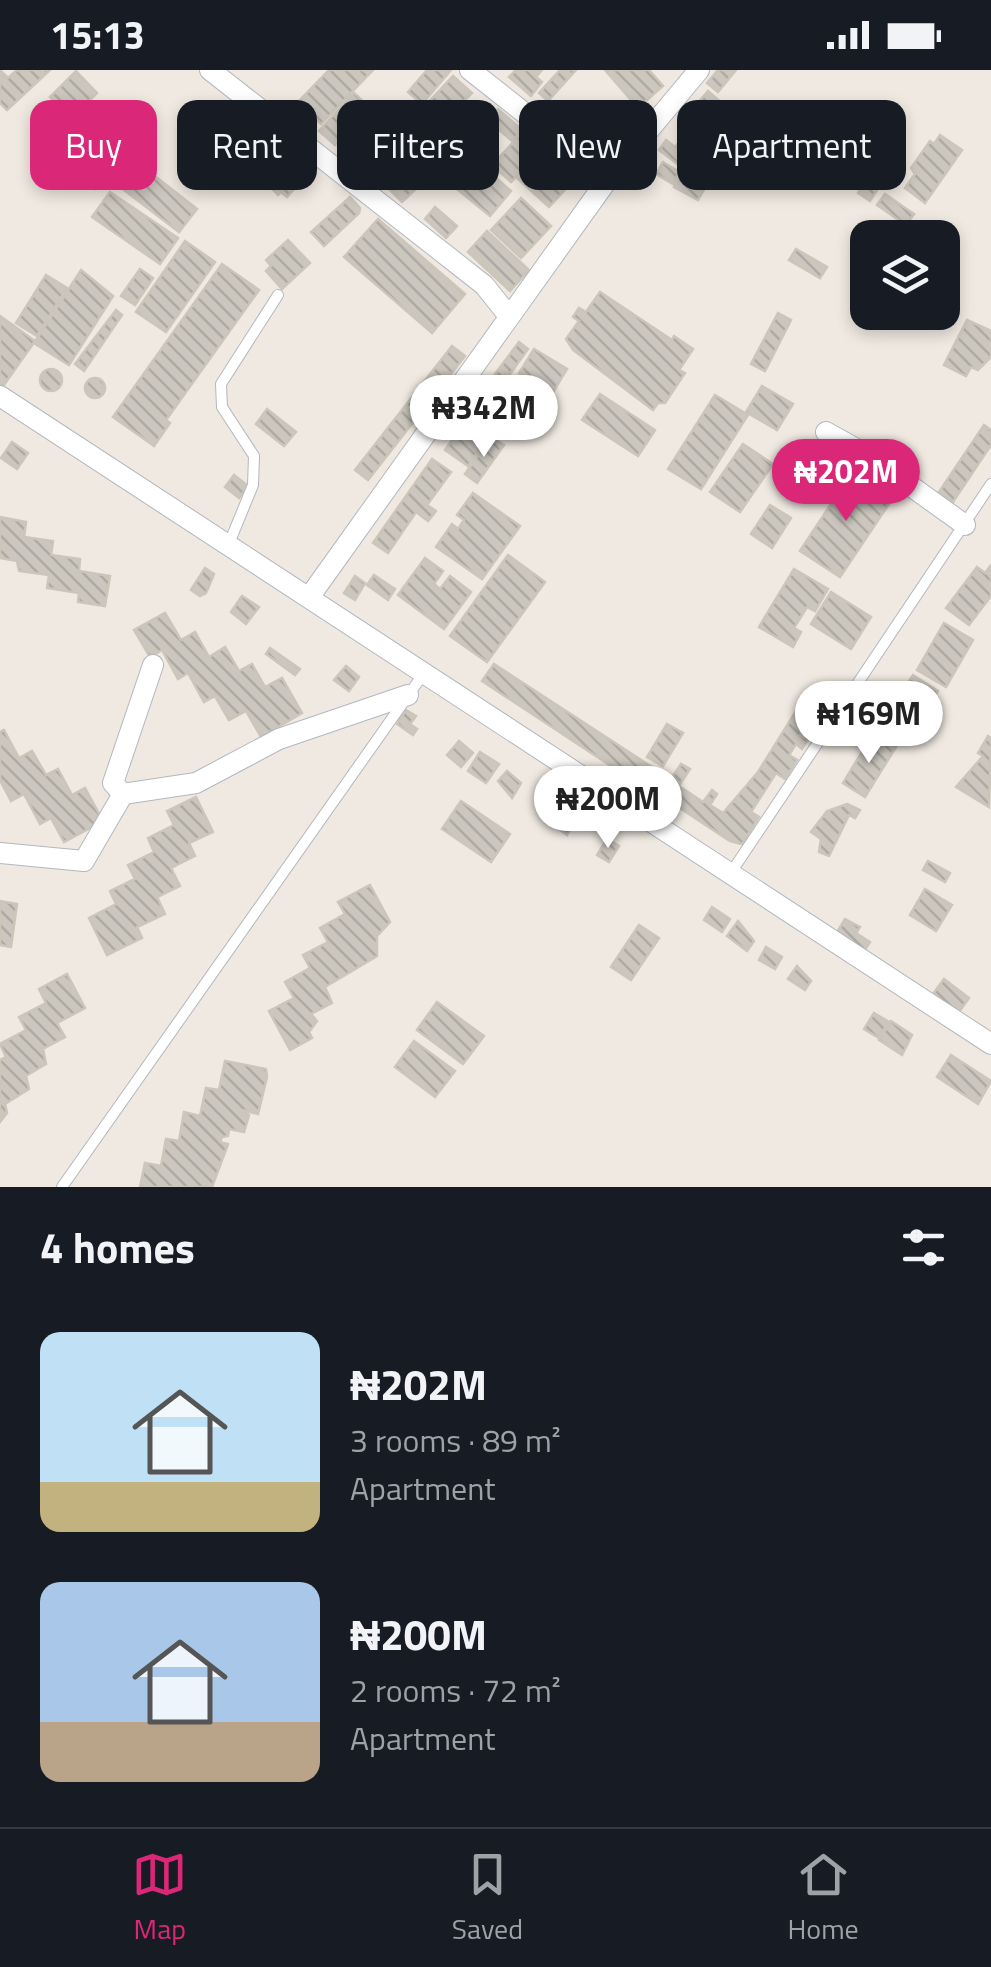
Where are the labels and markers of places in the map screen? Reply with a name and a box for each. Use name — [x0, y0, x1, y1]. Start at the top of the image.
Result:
pin: ₦342M — [414, 375, 554, 460]
pin: ₦202M — [776, 439, 916, 524]
pin: ₦169M — [799, 681, 939, 766]
pin: ₦200M — [538, 766, 678, 851]

